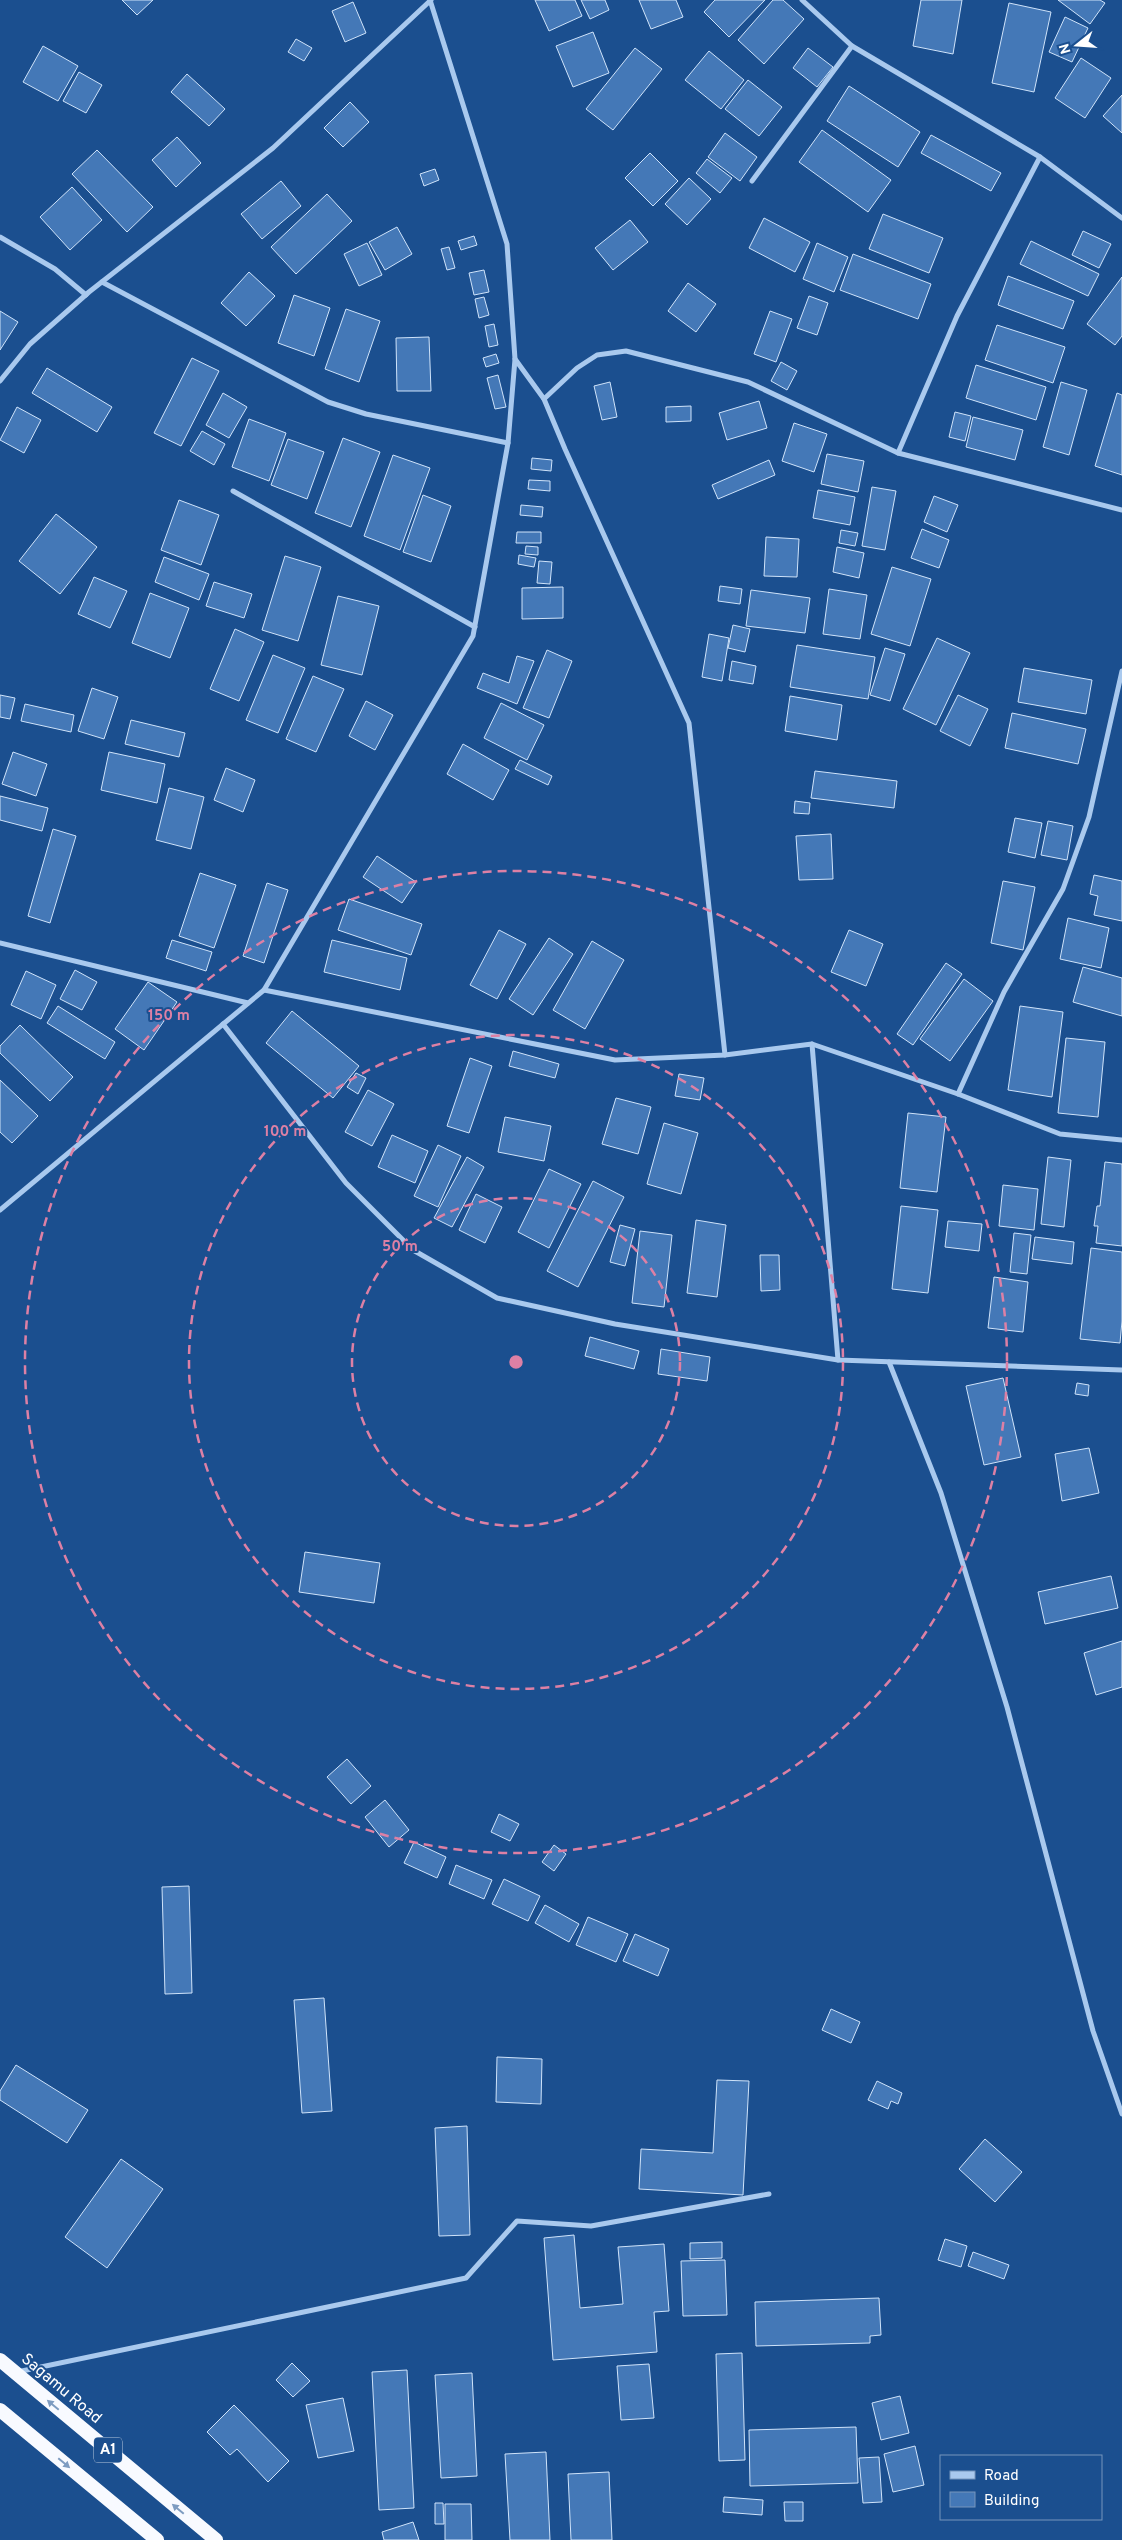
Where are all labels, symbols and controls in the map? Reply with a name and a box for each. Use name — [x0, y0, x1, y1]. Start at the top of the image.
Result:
north arrow — [1052, 20, 1102, 70]
text: N — [1056, 41, 1076, 56]
text: 150 m — [148, 1007, 190, 1026]
text: 100 m — [264, 1123, 306, 1142]
text: 50 m — [382, 1238, 418, 1257]
centre of rings — [507, 1353, 525, 1371]
street label: Sagamu Road — [17, 2349, 105, 2429]
one-way arrow — [47, 2400, 59, 2411]
road number: A1 — [94, 2438, 122, 2462]
legend — [940, 2455, 1102, 2520]
one-way arrow — [58, 2457, 70, 2469]
text: Road — [984, 2467, 1019, 2486]
text: Building — [984, 2492, 1039, 2511]
one-way arrow — [172, 2503, 185, 2514]

